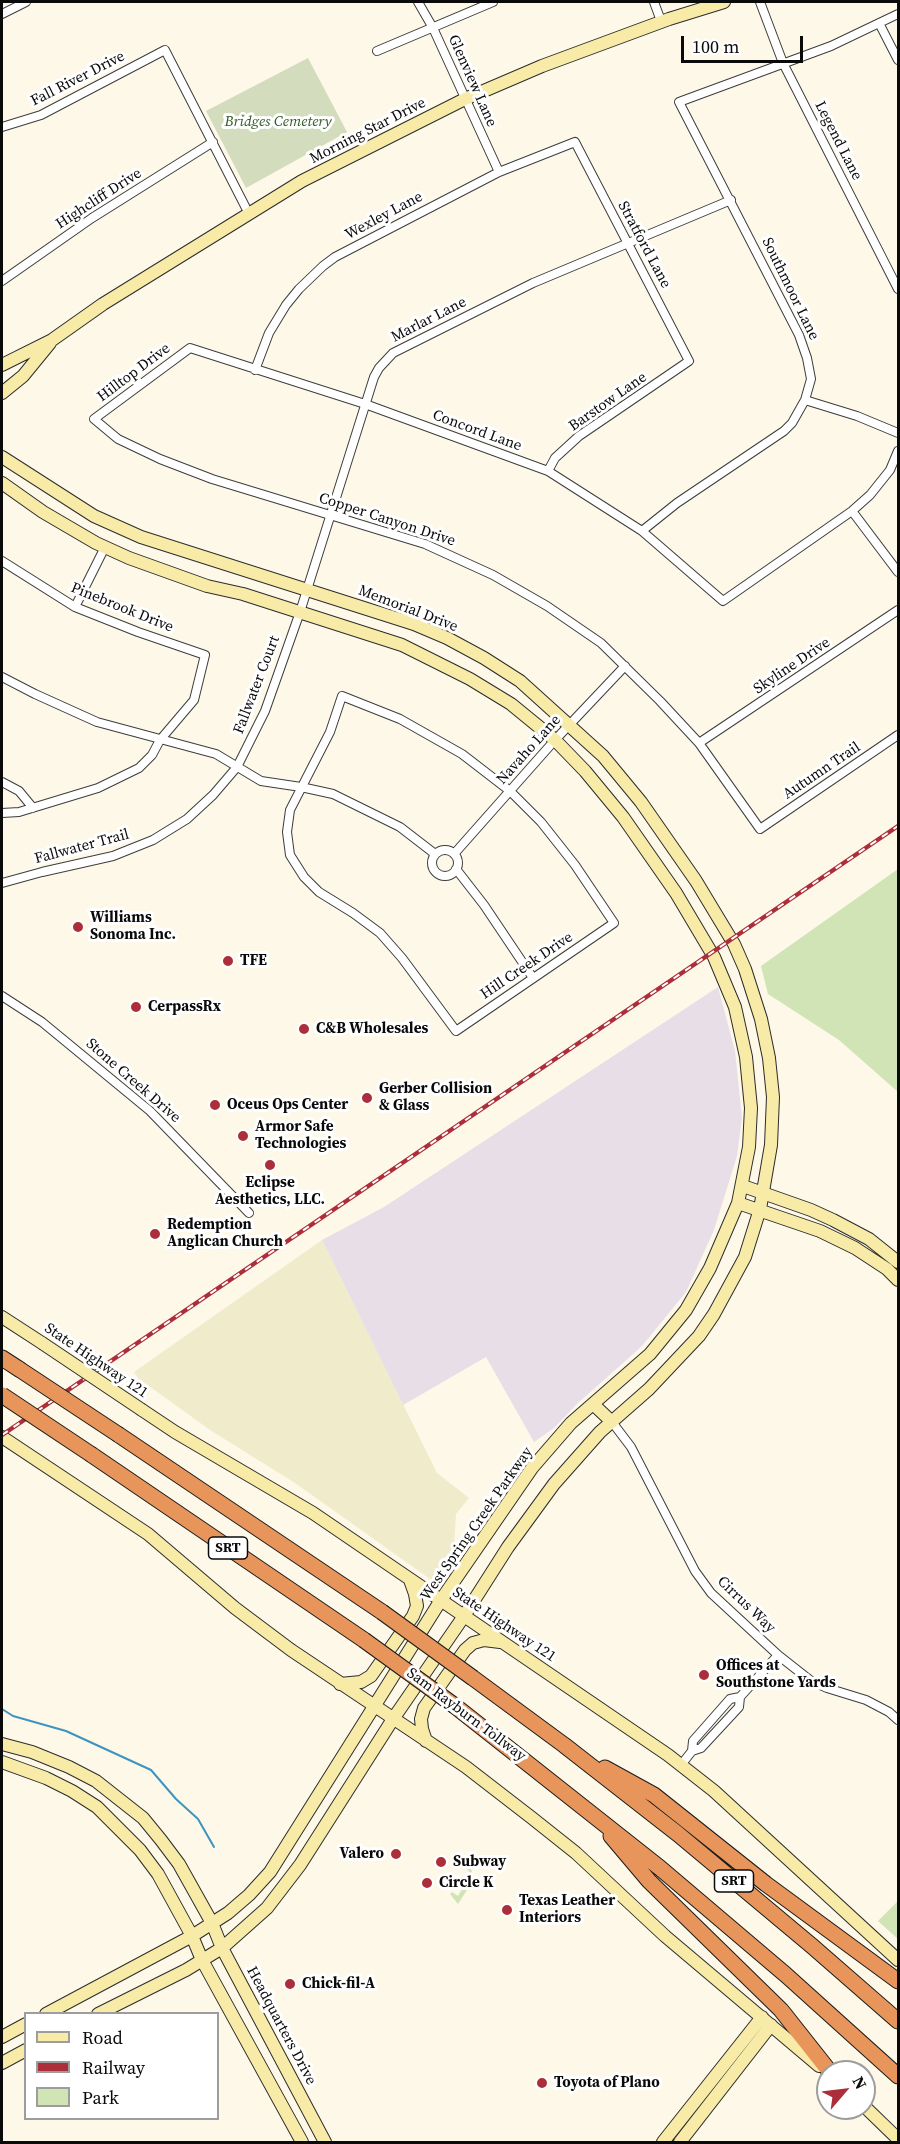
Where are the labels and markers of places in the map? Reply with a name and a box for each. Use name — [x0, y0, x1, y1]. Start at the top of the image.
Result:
place label: Williams Sonoma Inc. — [90, 909, 176, 944]
marker: Williams Sonoma Inc. — [71, 920, 85, 934]
place label: TFE — [240, 952, 267, 970]
marker: TFE — [221, 954, 235, 968]
place label: CerpassRx — [148, 998, 221, 1016]
marker: CerpassRx — [129, 1000, 143, 1014]
place label: C&B Wholesales — [316, 1020, 428, 1038]
marker: C&B Wholesales — [297, 1022, 311, 1036]
place label: Gerber Collision & Glass — [379, 1080, 492, 1115]
marker: Gerber Collision & Glass — [360, 1091, 374, 1105]
place label: Oceus Ops Center — [227, 1096, 348, 1114]
marker: Oceus Ops Center — [208, 1098, 222, 1112]
place label: Armor Safe Technologies — [255, 1118, 346, 1153]
marker: Armor Safe Technologies — [236, 1129, 250, 1143]
marker: Eclipse Aesthetics, LLC. — [263, 1158, 277, 1172]
place label: Eclipse Aesthetics, LLC. — [215, 1174, 325, 1209]
place label: Redemption Anglican Church — [167, 1216, 283, 1251]
marker: Redemption Anglican Church — [148, 1227, 162, 1241]
place label: Offices at Southstone Yards — [716, 1657, 836, 1692]
marker: Offices at Southstone Yards — [697, 1668, 711, 1682]
place label: Valero — [339, 1845, 384, 1863]
marker: Valero — [389, 1847, 403, 1861]
place label: Subway — [453, 1853, 506, 1871]
marker: Subway — [434, 1855, 448, 1869]
place label: Circle K — [439, 1874, 493, 1892]
marker: Circle K — [420, 1876, 434, 1890]
place label: Texas Leather Interiors — [519, 1892, 615, 1927]
marker: Texas Leather Interiors — [500, 1903, 514, 1917]
place label: Chick-fil-A — [302, 1975, 375, 1993]
marker: Chick-fil-A — [283, 1977, 297, 1991]
place label: Toyota of Plano — [554, 2074, 660, 2092]
marker: Toyota of Plano — [535, 2076, 549, 2090]

